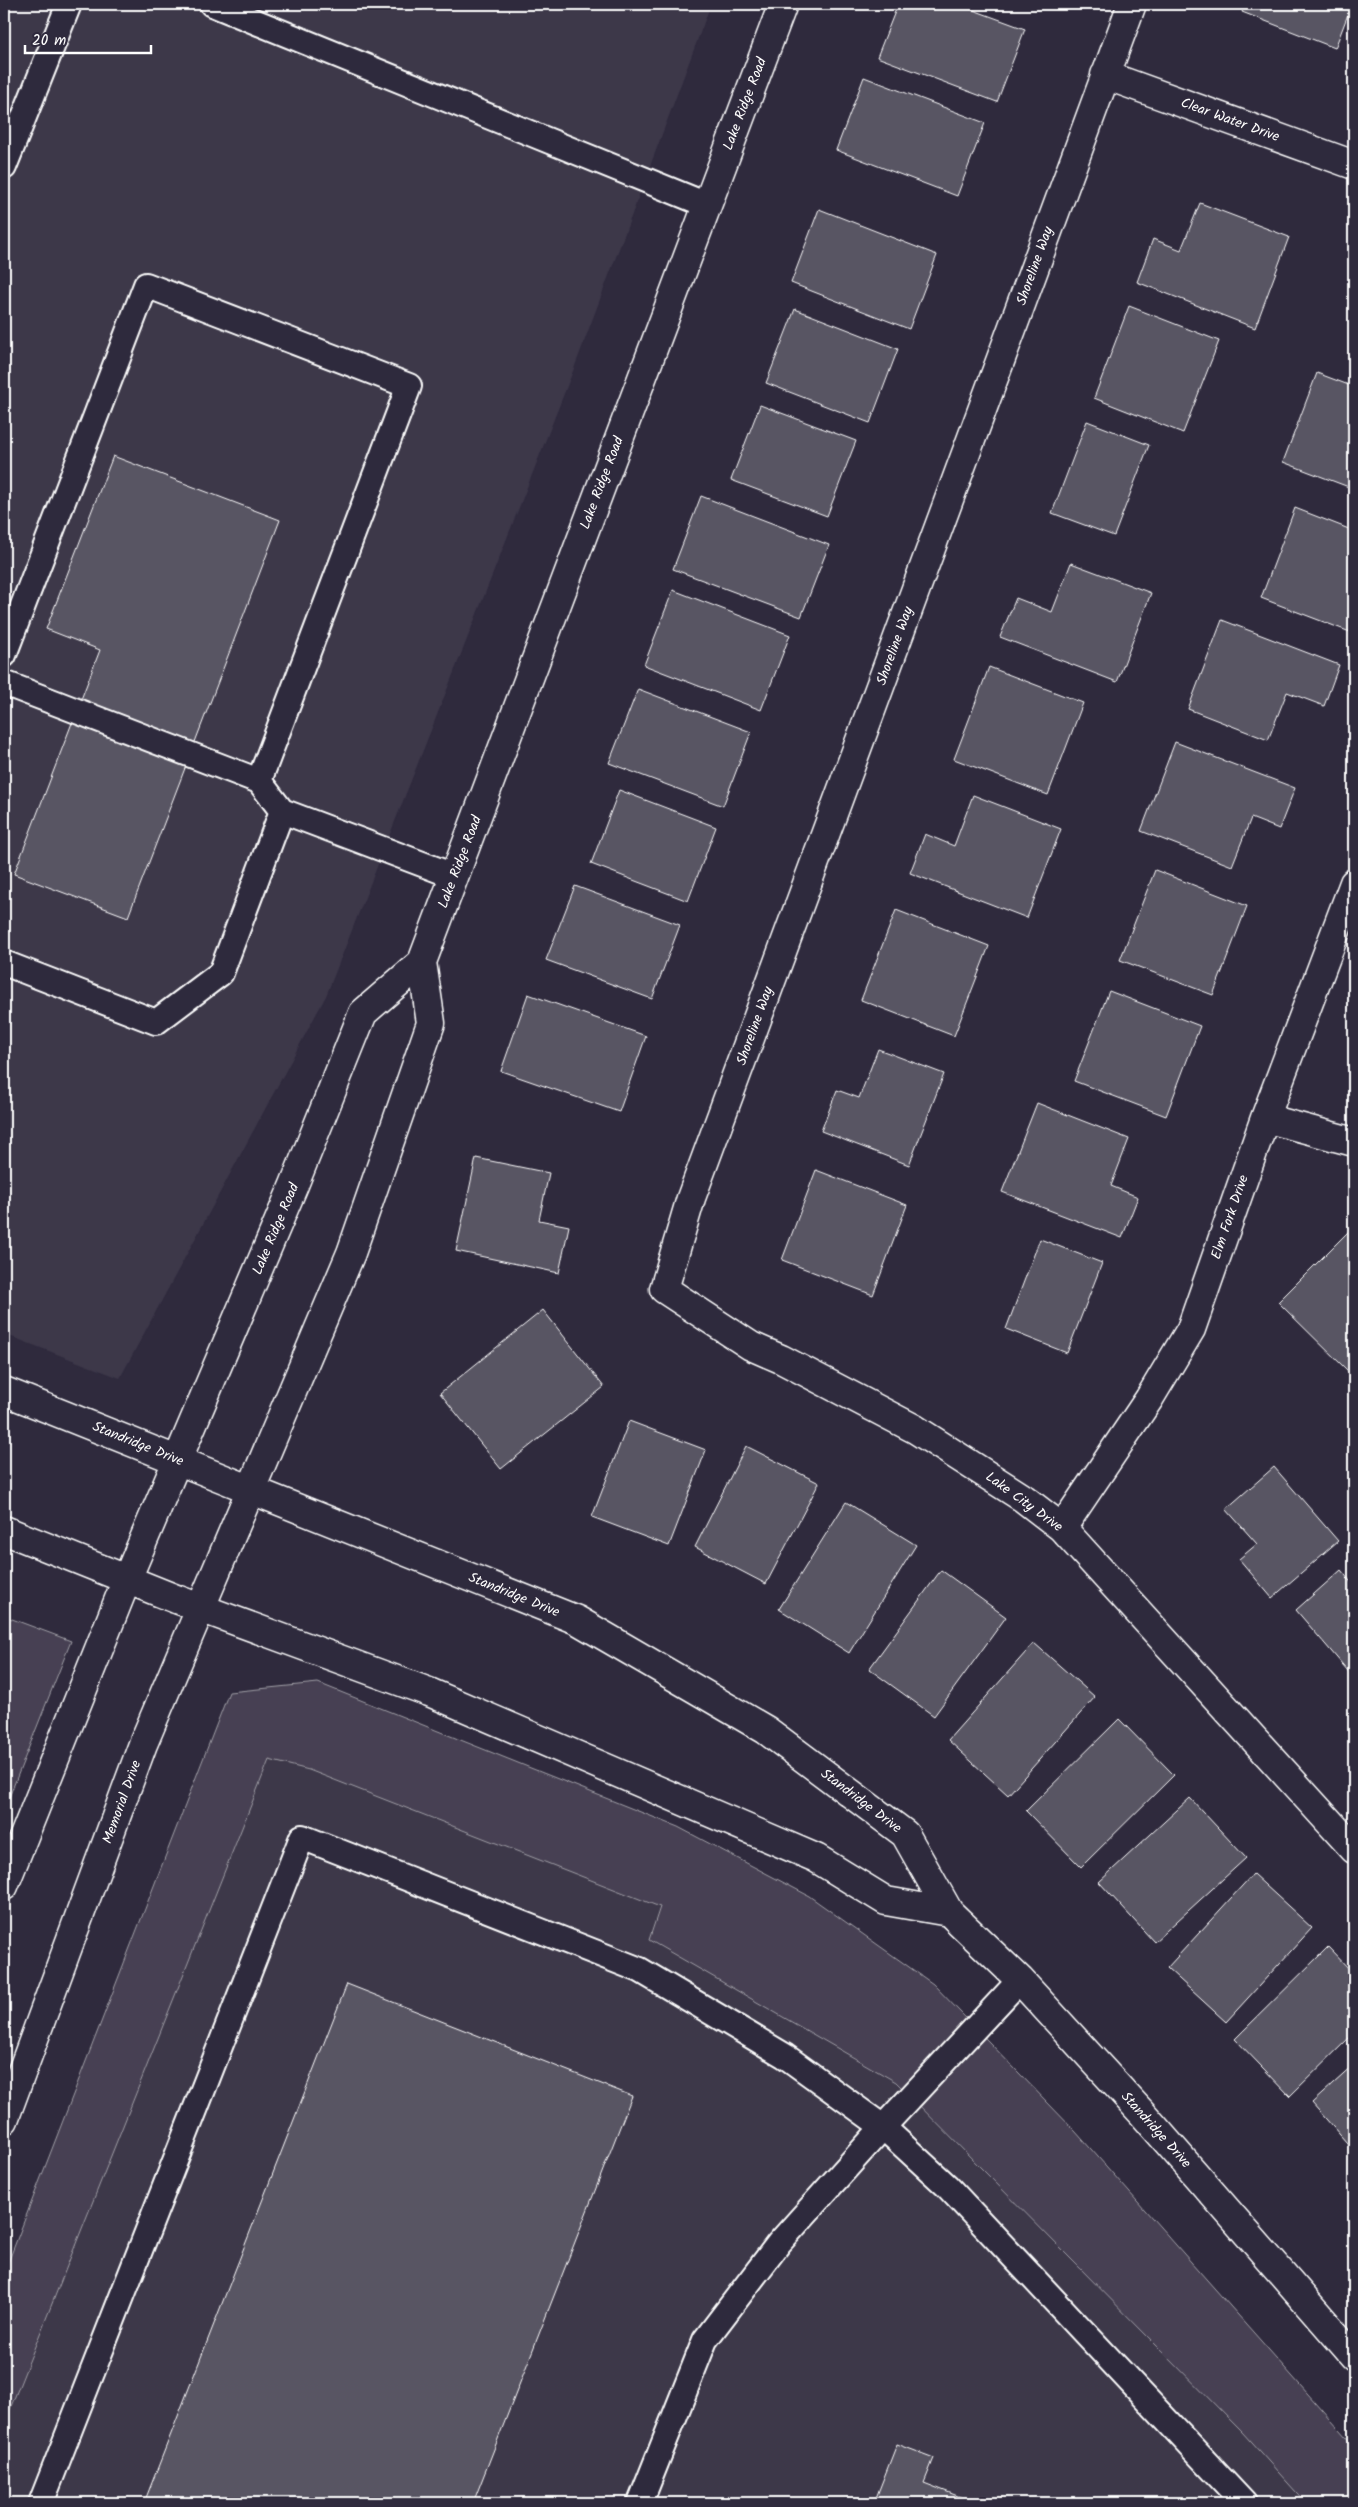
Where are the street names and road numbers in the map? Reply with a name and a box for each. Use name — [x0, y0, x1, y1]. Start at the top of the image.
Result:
street label: Lake Ridge Road — [717, 53, 773, 154]
street label: Clear Water Drive — [1178, 92, 1283, 148]
street label: Shoreline Way — [1011, 223, 1060, 308]
street label: Lake Ridge Road — [574, 432, 630, 533]
street label: Shoreline Way — [871, 603, 920, 688]
street label: Lake Ridge Road — [432, 811, 488, 912]
street label: Shoreline Way — [731, 983, 780, 1068]
street label: Elm Fork Drive — [1205, 1171, 1255, 1262]
street label: Lake Ridge Road — [247, 1179, 306, 1278]
street label: Standridge Drive — [89, 1416, 188, 1473]
street label: Lake City Drive — [981, 1466, 1068, 1538]
street label: Standridge Drive — [465, 1567, 564, 1624]
street label: Memorial Drive — [97, 1756, 148, 1847]
street label: Standridge Drive — [816, 1763, 907, 1839]
street label: Standridge Drive — [1116, 2087, 1197, 2174]

